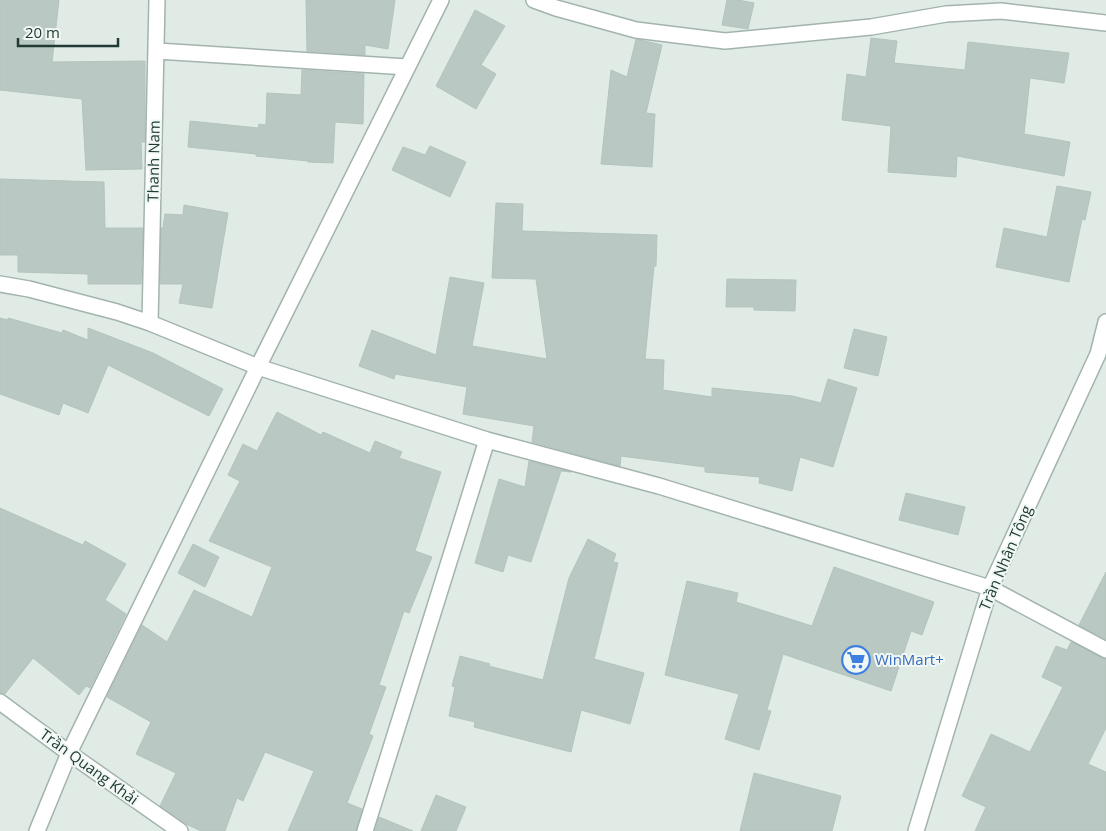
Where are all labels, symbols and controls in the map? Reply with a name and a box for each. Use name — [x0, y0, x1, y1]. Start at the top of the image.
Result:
scale bar — [18, 15, 118, 47]
text: 20 m — [25, 22, 60, 42]
street label: Thanh Nam — [142, 120, 164, 202]
street label: Trần Nhân Tông — [974, 502, 1036, 613]
supermarket icon: WinMart+ — [841, 645, 871, 675]
place label: WinMart+ — [875, 649, 944, 669]
street label: Trần Quang Khải — [36, 724, 143, 809]

